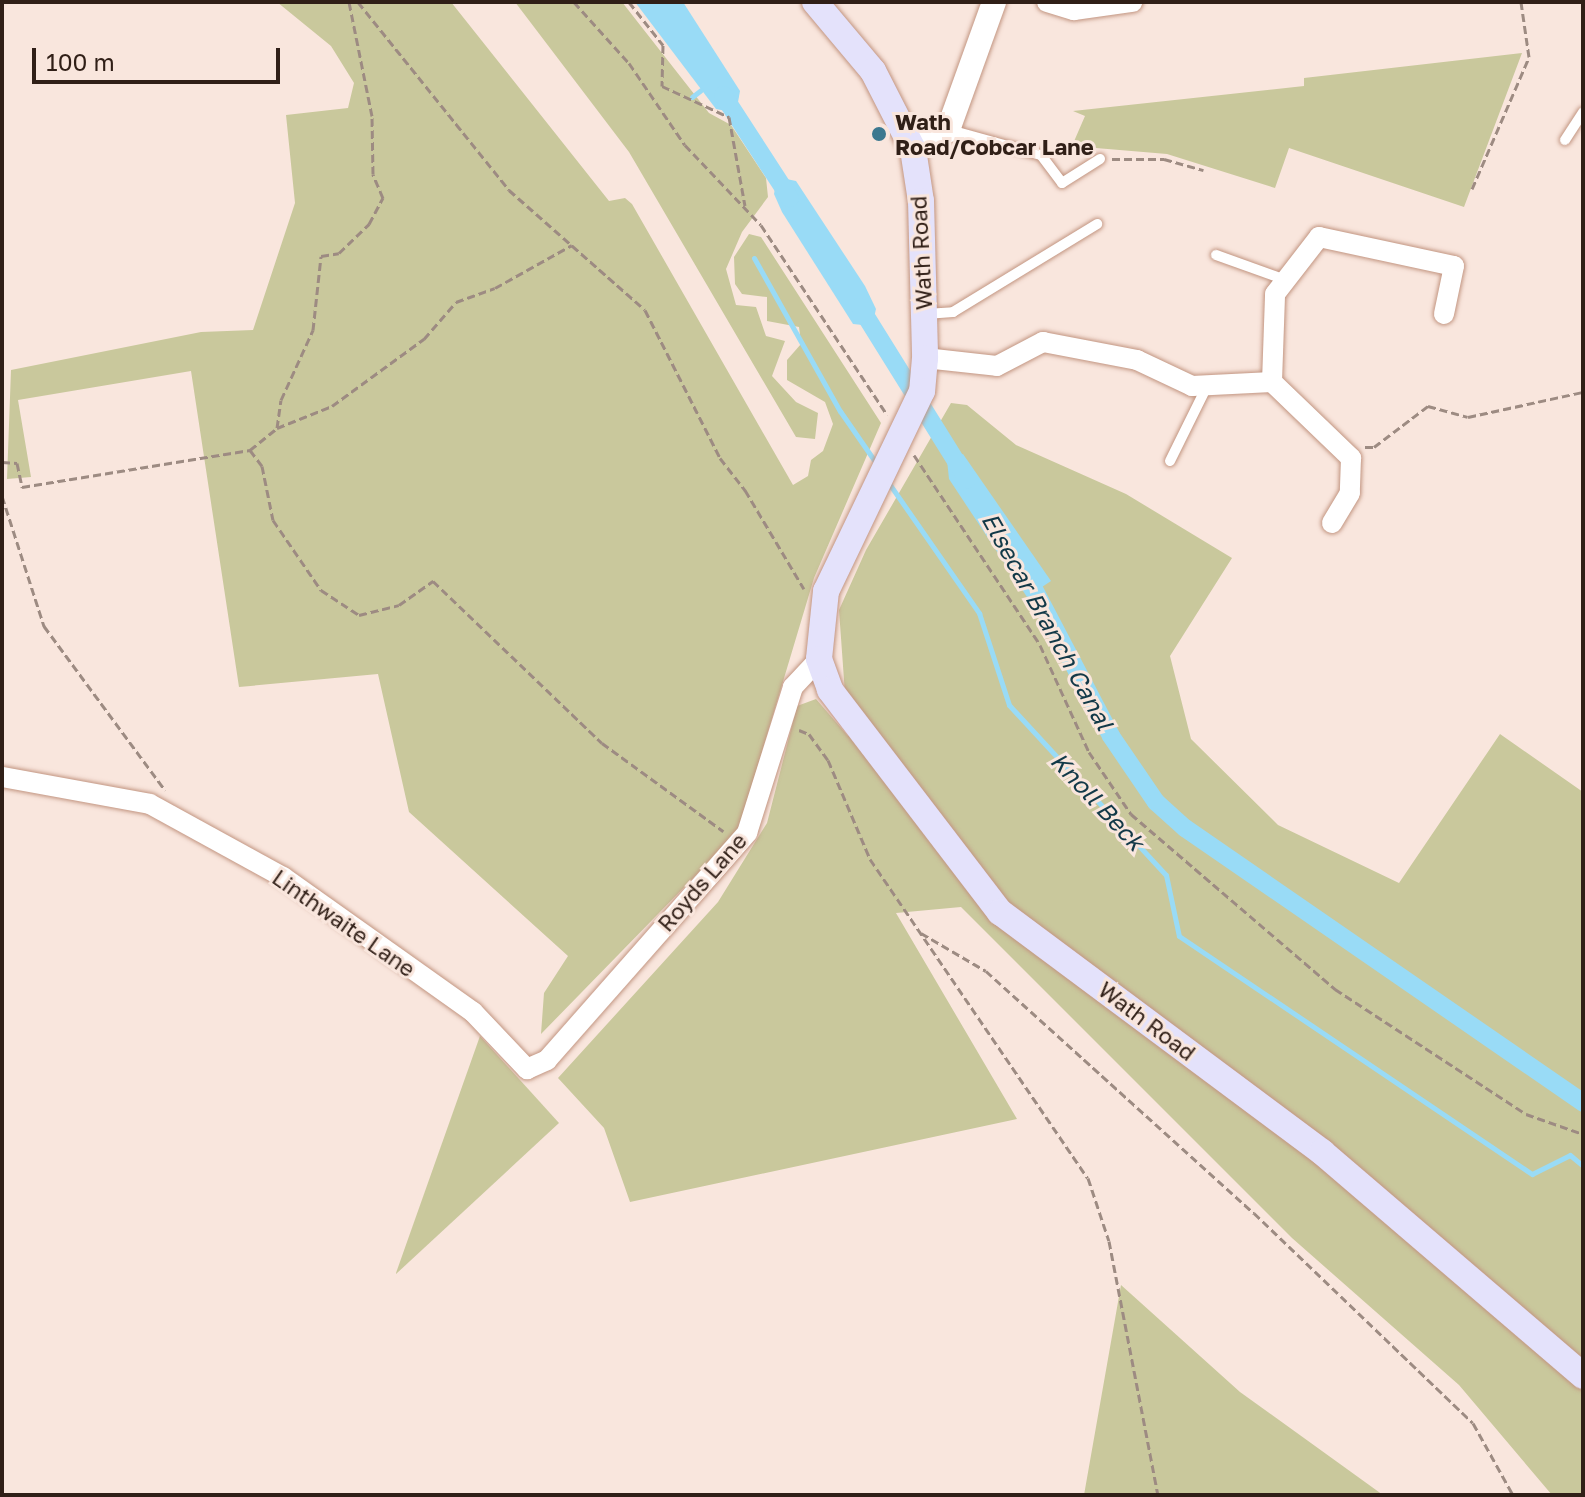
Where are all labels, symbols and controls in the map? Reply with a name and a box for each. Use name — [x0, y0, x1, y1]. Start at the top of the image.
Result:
scale bar — [36, 32, 284, 82]
text: 100 m — [46, 47, 115, 76]
place label: Wath Road/Cobcar Lane — [895, 108, 1094, 160]
marker: Wath Road/Cobcar Lane — [870, 125, 888, 143]
street label: Wath Road — [905, 195, 937, 311]
water label: Elsecar Branch Canal — [976, 507, 1120, 735]
water label: Knoll Beck — [1045, 746, 1151, 856]
street label: Royds Lane — [652, 827, 752, 937]
street label: Linthwaite Lane — [268, 864, 420, 982]
street label: Wath Road — [1093, 976, 1201, 1066]

